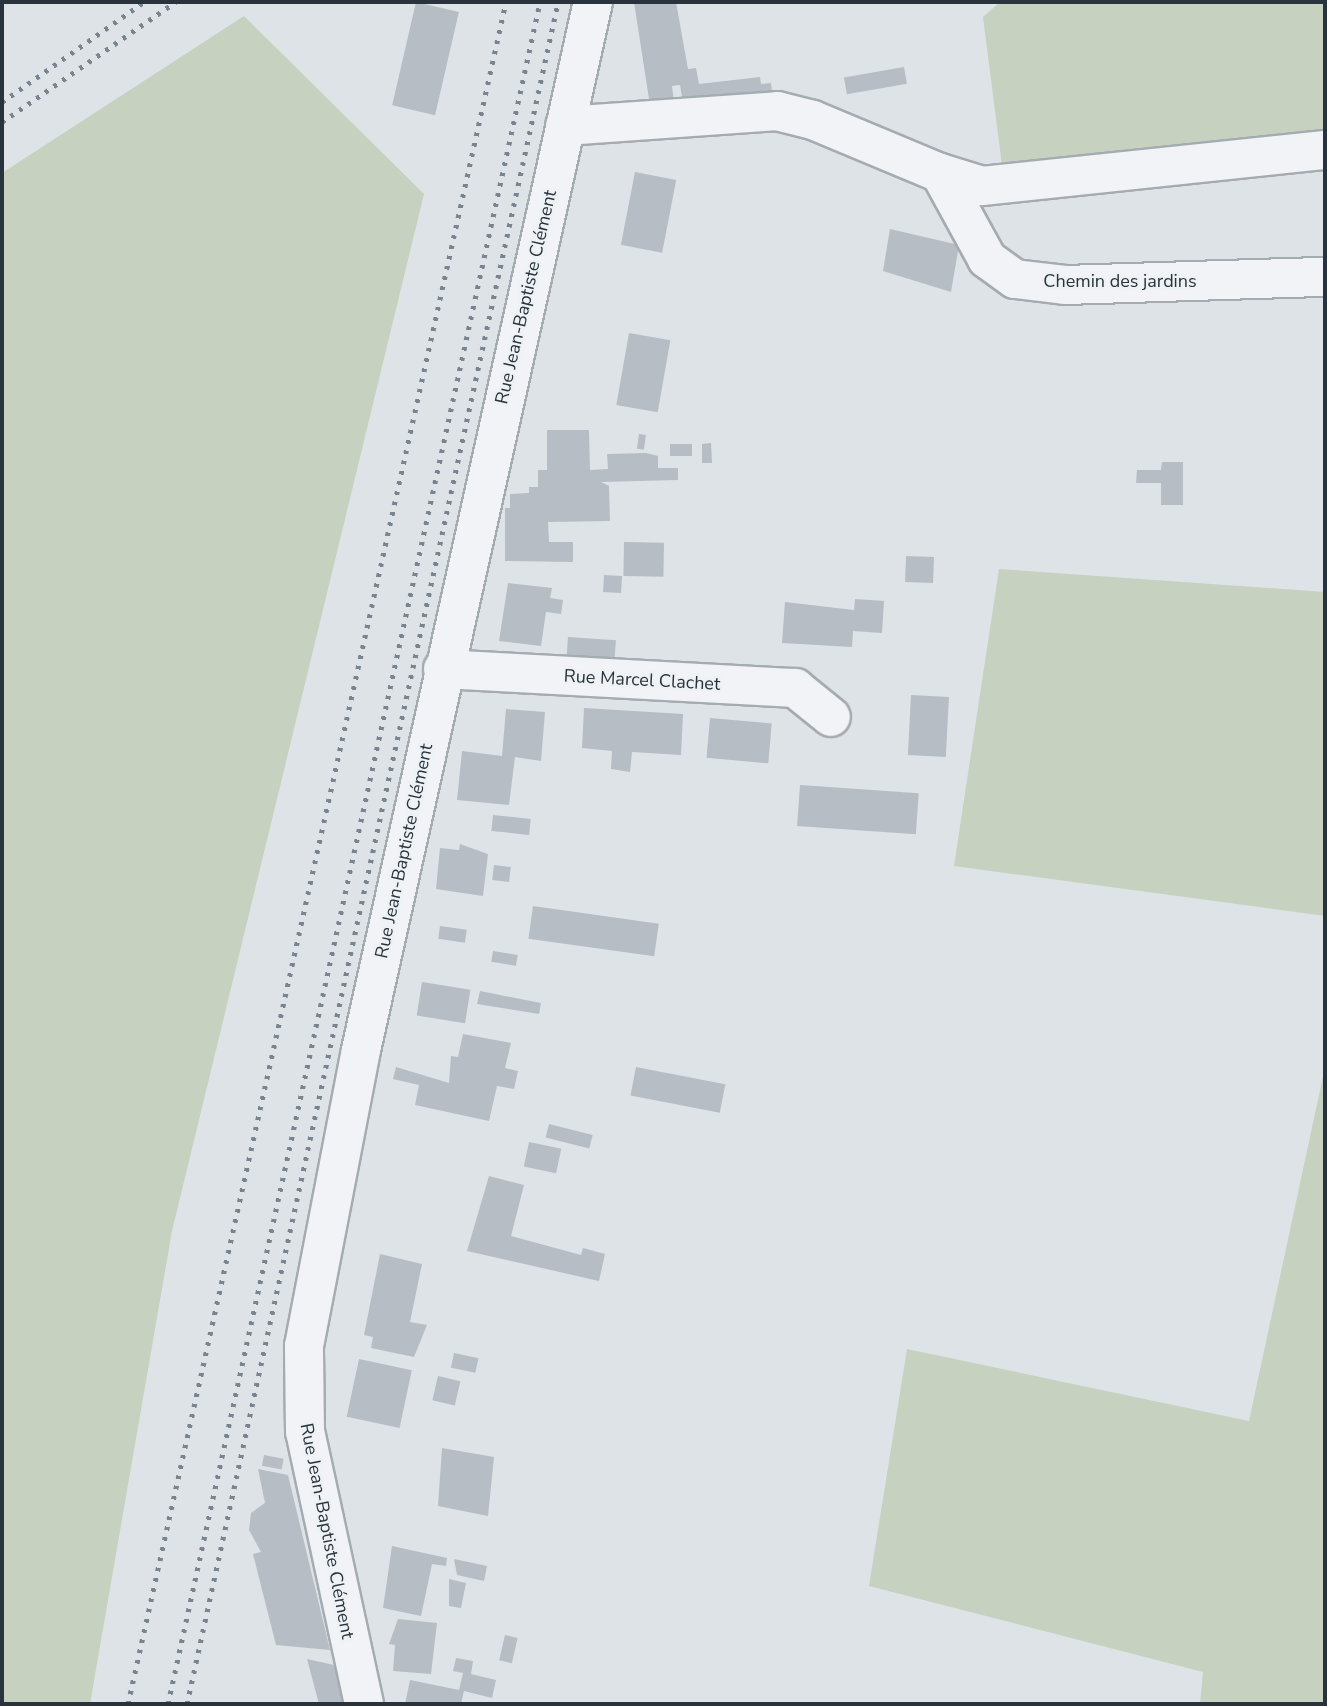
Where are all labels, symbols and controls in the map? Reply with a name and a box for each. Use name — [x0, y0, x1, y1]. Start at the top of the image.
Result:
street label: Rue Jean-Baptiste Clément — [491, 188, 561, 406]
street label: Chemin des jardins — [1043, 270, 1197, 292]
street label: Rue Marcel Clachet — [563, 665, 721, 695]
street label: Rue Jean-Baptiste Clément — [371, 742, 437, 960]
street label: Rue Jean-Baptiste Clément — [295, 1421, 359, 1641]

